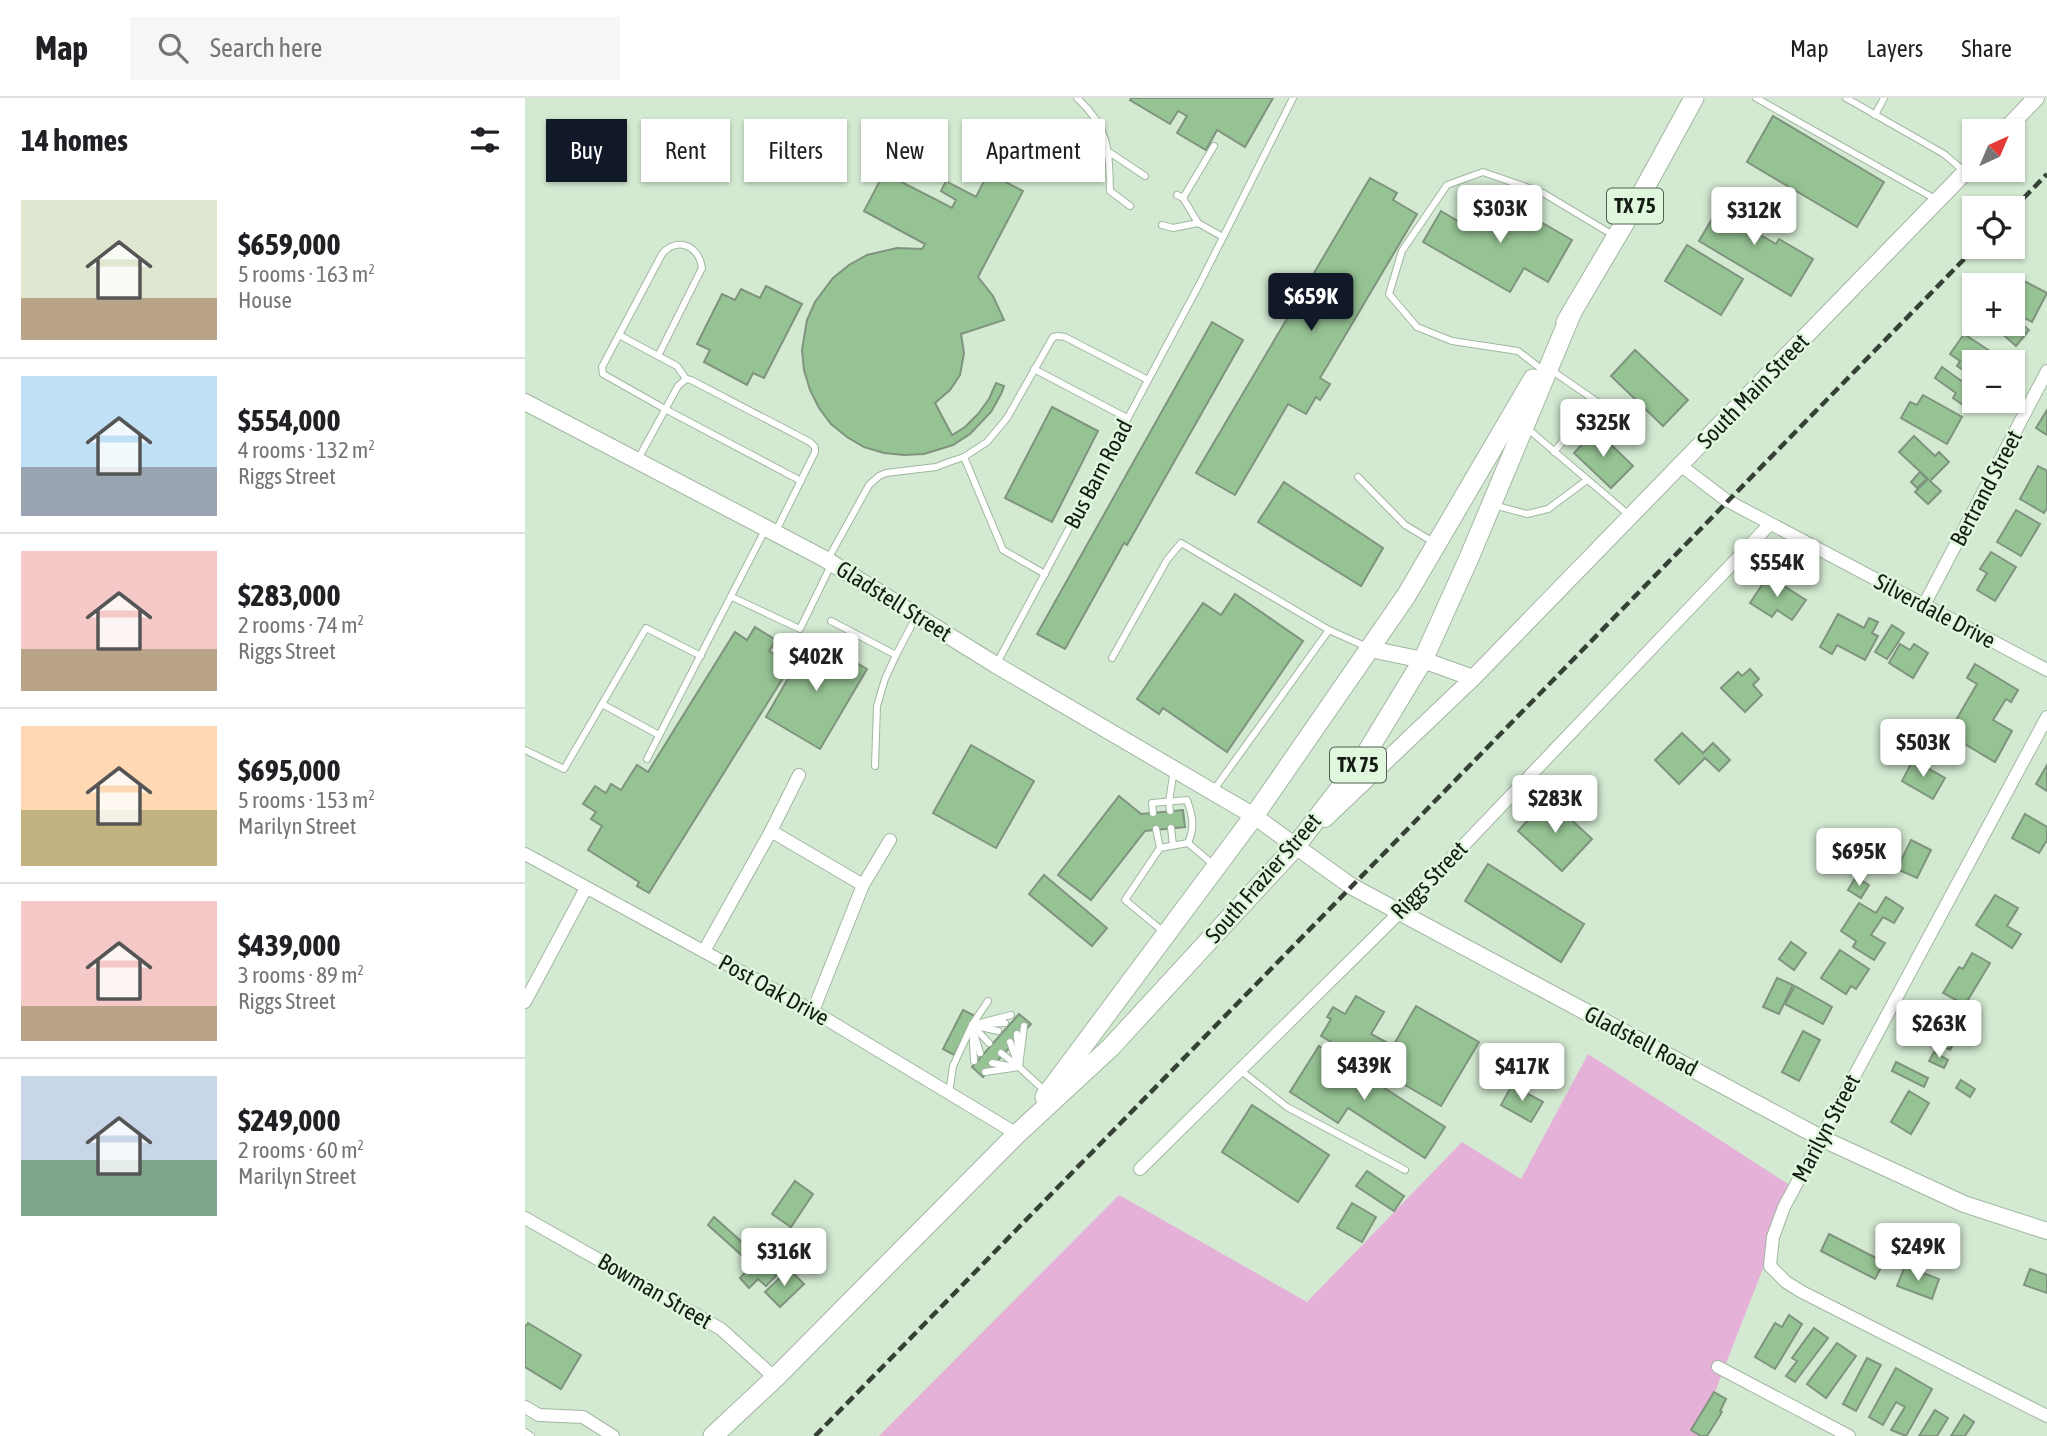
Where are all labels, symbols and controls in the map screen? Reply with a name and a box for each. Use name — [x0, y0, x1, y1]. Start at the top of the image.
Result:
search box — [130, 17, 620, 80]
text: Map — [35, 29, 88, 67]
icon: search — [154, 29, 192, 67]
text: Search here — [210, 33, 322, 63]
text: Map — [1790, 35, 1829, 62]
text: Layers — [1867, 35, 1923, 62]
text: Share — [1961, 35, 2012, 62]
chip: Buy — [546, 119, 627, 182]
chip: Rent — [641, 119, 730, 182]
chip: Filters — [744, 119, 847, 182]
chip: New — [861, 119, 948, 182]
chip: Apartment — [962, 119, 1105, 182]
north arrow — [1962, 119, 2025, 182]
map controls — [1962, 119, 2025, 413]
icon: filters — [466, 121, 504, 159]
text: 14 homes — [21, 123, 128, 157]
pin: $303K — [1451, 186, 1549, 245]
road number: TX 75 — [1607, 188, 1663, 224]
pin: $312K — [1705, 188, 1803, 247]
text: $303K — [1473, 195, 1527, 221]
button: locate — [1962, 196, 2025, 259]
text: $312K — [1727, 197, 1781, 223]
text: $659,000 — [238, 227, 341, 261]
icon: home — [77, 228, 161, 312]
text: 5 rooms · 163 m² — [238, 261, 375, 287]
button: + — [1962, 273, 2025, 336]
pin: $659K — [1262, 274, 1360, 333]
text: $659K — [1284, 283, 1338, 309]
text: House — [238, 287, 292, 313]
street label: South Main Street — [1692, 328, 1814, 454]
button: − — [1962, 350, 2025, 413]
pin: $325K — [1554, 400, 1652, 459]
text: $554,000 — [238, 403, 341, 437]
icon: home — [77, 404, 161, 488]
text: $325K — [1576, 409, 1630, 435]
street label: Bus Barn Road — [1058, 415, 1138, 533]
street label: Bertrand Street — [1945, 426, 2027, 550]
text: 4 rooms · 132 m² — [238, 437, 375, 463]
text: Riggs Street — [238, 463, 336, 489]
pin: $554K — [1728, 540, 1826, 599]
text: $554K — [1750, 549, 1804, 575]
street label: Gladstell Street — [832, 555, 956, 647]
street label: Silverdale Drive — [1870, 568, 2000, 654]
text: $283,000 — [238, 578, 341, 612]
icon: home — [77, 579, 161, 663]
text: 2 rooms · 74 m² — [238, 612, 364, 638]
pin: $402K — [767, 634, 865, 693]
text: Riggs Street — [238, 638, 336, 664]
text: $402K — [789, 643, 843, 669]
pin: $503K — [1874, 720, 1972, 779]
text: $503K — [1896, 729, 1950, 755]
road number: TX 75 — [1330, 748, 1386, 782]
text: $695,000 — [238, 753, 341, 787]
icon: home — [77, 754, 161, 838]
pin: $283K — [1506, 776, 1604, 835]
text: $283K — [1528, 785, 1582, 811]
text: 5 rooms · 153 m² — [238, 787, 375, 813]
street label: South Frazier Street — [1200, 808, 1326, 948]
text: Marilyn Street — [238, 813, 356, 839]
pin: $695K — [1810, 828, 1908, 888]
street label: Riggs Street — [1386, 836, 1472, 924]
text: $695K — [1832, 838, 1886, 864]
text: $439,000 — [238, 928, 341, 962]
icon: home — [77, 929, 161, 1013]
street label: Post Oak Drive — [714, 949, 834, 1031]
text: 3 rooms · 89 m² — [238, 962, 364, 988]
text: Riggs Street — [238, 988, 336, 1014]
street label: Gladstell Road — [1580, 1000, 1702, 1082]
pin: $263K — [1890, 1000, 1988, 1060]
text: $263K — [1912, 1010, 1966, 1036]
pin: $439K — [1315, 1042, 1413, 1102]
pin: $417K — [1473, 1044, 1571, 1103]
text: $439K — [1337, 1052, 1391, 1078]
text: $417K — [1495, 1053, 1549, 1079]
street label: Marilyn Street — [1787, 1070, 1865, 1186]
text: $249,000 — [238, 1103, 341, 1137]
icon: home — [77, 1104, 161, 1188]
text: 2 rooms · 60 m² — [238, 1137, 364, 1163]
text: Marilyn Street — [238, 1163, 356, 1189]
pin: $249K — [1869, 1224, 1967, 1283]
pin: $316K — [735, 1228, 833, 1288]
text: $249K — [1891, 1233, 1945, 1259]
text: $316K — [757, 1238, 811, 1264]
street label: Bowman Street — [593, 1248, 717, 1334]

